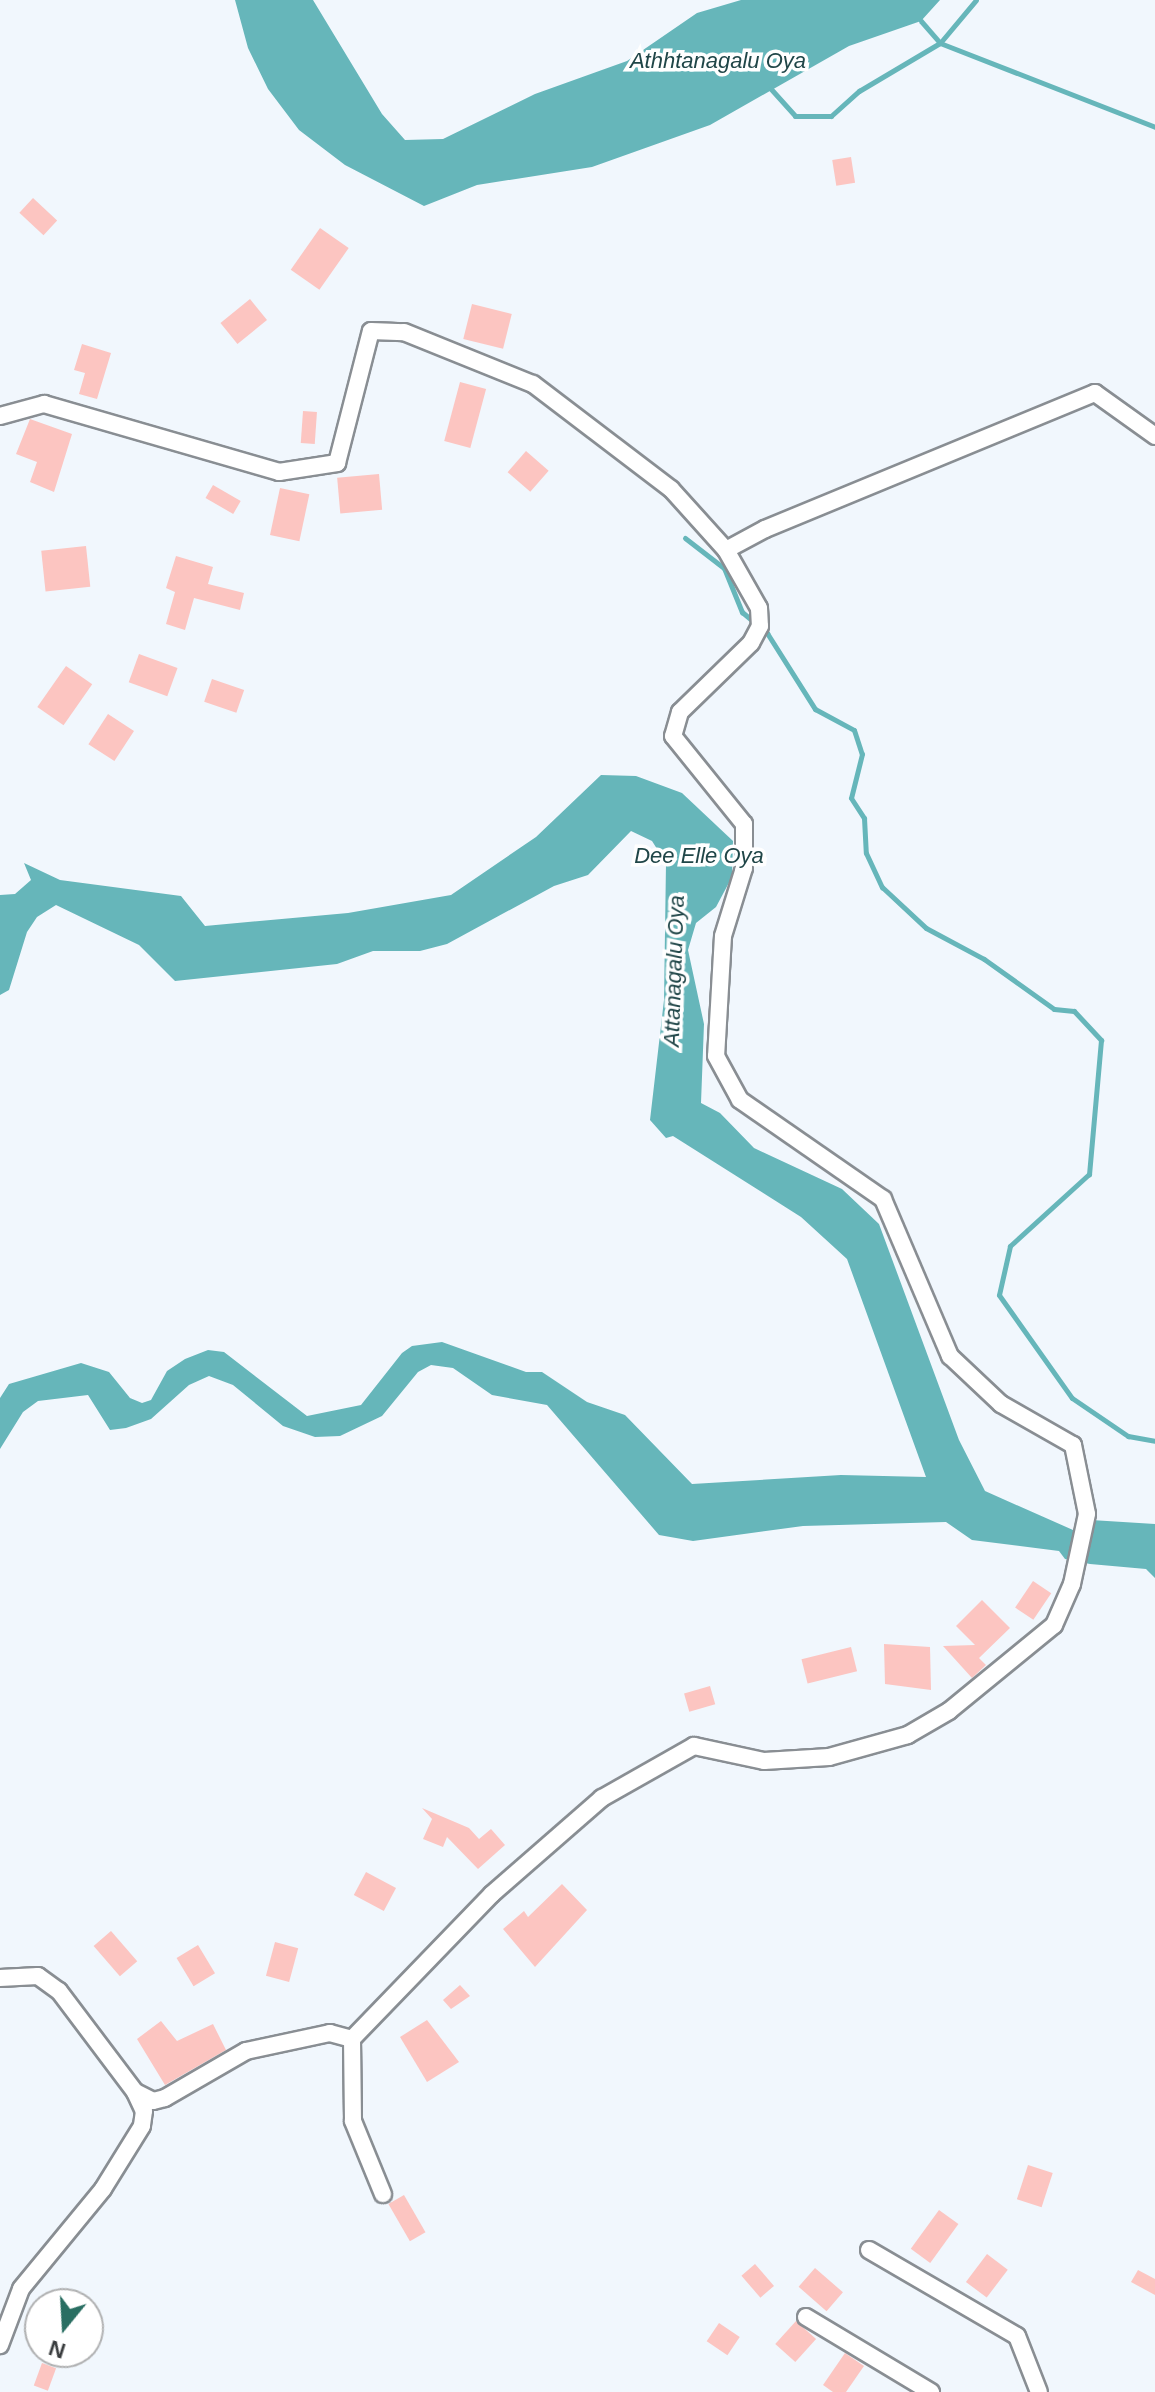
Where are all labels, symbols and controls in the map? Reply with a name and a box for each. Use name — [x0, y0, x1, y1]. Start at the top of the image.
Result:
water label: Athhtanagalu Oya — [630, 48, 806, 74]
water label: Dee Elle Oya — [634, 843, 764, 869]
water label: Attanagalu Oya — [658, 895, 690, 1047]
north arrow — [24, 2288, 104, 2368]
text: N — [46, 2335, 68, 2364]

